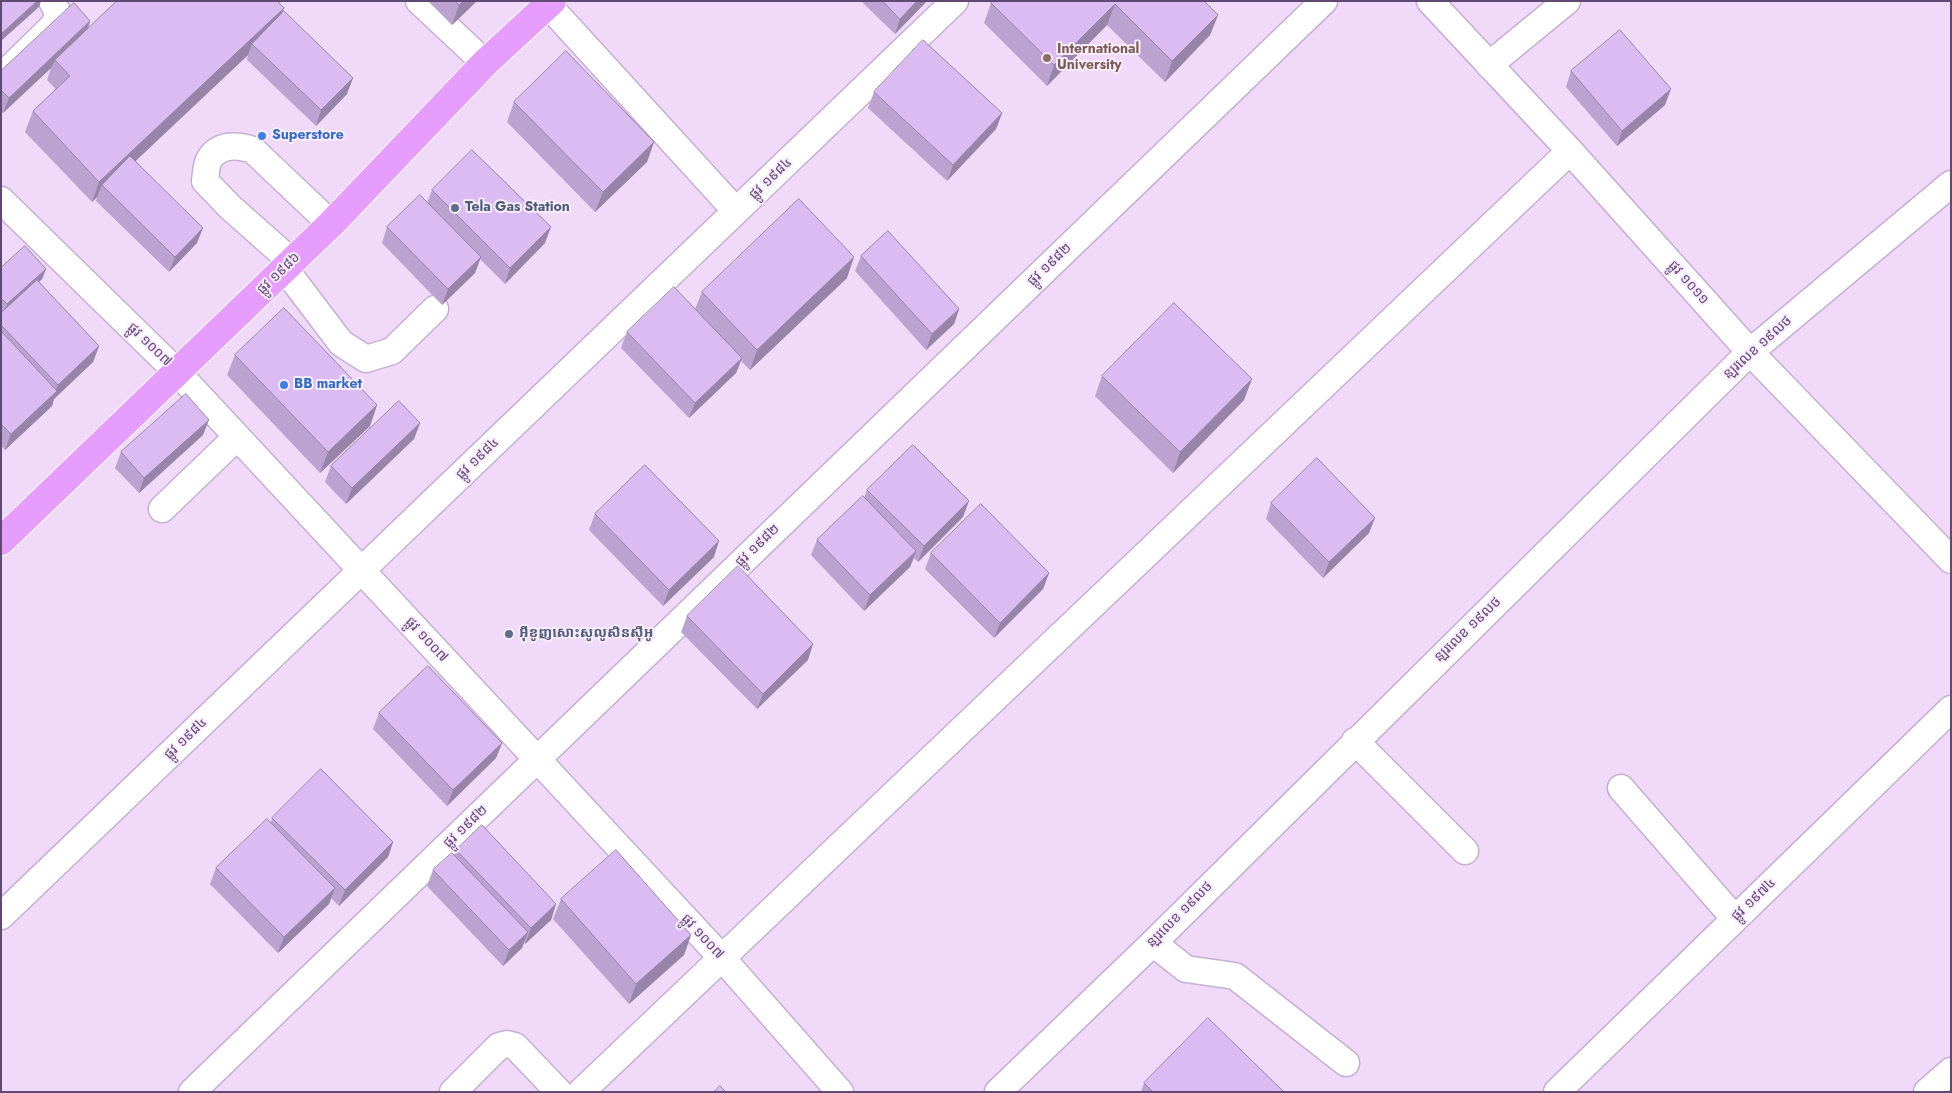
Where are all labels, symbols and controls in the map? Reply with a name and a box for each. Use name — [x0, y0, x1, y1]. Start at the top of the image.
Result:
place label: International University — [1057, 42, 1139, 74]
marker: International University — [1041, 52, 1053, 64]
place label: Superstore — [272, 128, 344, 144]
marker: Superstore — [256, 130, 268, 142]
street label: ផ្លូវ ១៩៨៤ — [746, 154, 796, 204]
place label: Tela Gas Station — [465, 200, 570, 216]
marker: Tela Gas Station — [449, 202, 461, 214]
street label: ផ្លូវ ១៩៨២ — [1024, 240, 1076, 290]
street label: ផ្លូវ ១៩៨៦ — [254, 249, 304, 299]
street label: ផ្លូវ ១០១១ — [1664, 258, 1712, 308]
street label: ន្ឡរលេខ ១៩លថ — [1720, 313, 1796, 383]
street label: ផ្លូវ ១០០៧ — [123, 320, 175, 370]
place label: BB market — [294, 377, 362, 393]
marker: BB market — [278, 379, 290, 391]
street label: ផ្លូវ ១៩៨៤ — [453, 434, 503, 484]
street label: ផ្លូវ ១៩៨២ — [732, 521, 784, 571]
street label: ន្ឡរលេខ ១៩លថ — [1431, 594, 1505, 666]
street label: ផ្លូវ ១០០៧ — [401, 614, 451, 666]
place label: អ៊ីខូញសោះសូលូសិនស៊ីអូ — [519, 626, 653, 642]
marker: អ៊ីខូញសោះសូលូសិនស៊ីអូ — [503, 628, 515, 640]
street label: ផ្លូវ ១៩៨៤ — [161, 714, 211, 764]
street label: ផ្លូវ ១៩៨២ — [440, 802, 492, 852]
street label: ផ្លូវ ១៩៧៤ — [1728, 875, 1780, 925]
street label: ន្ឡរលេខ ១៩លថ — [1143, 878, 1217, 952]
street label: ផ្លូវ ១០០៧ — [677, 911, 727, 963]

